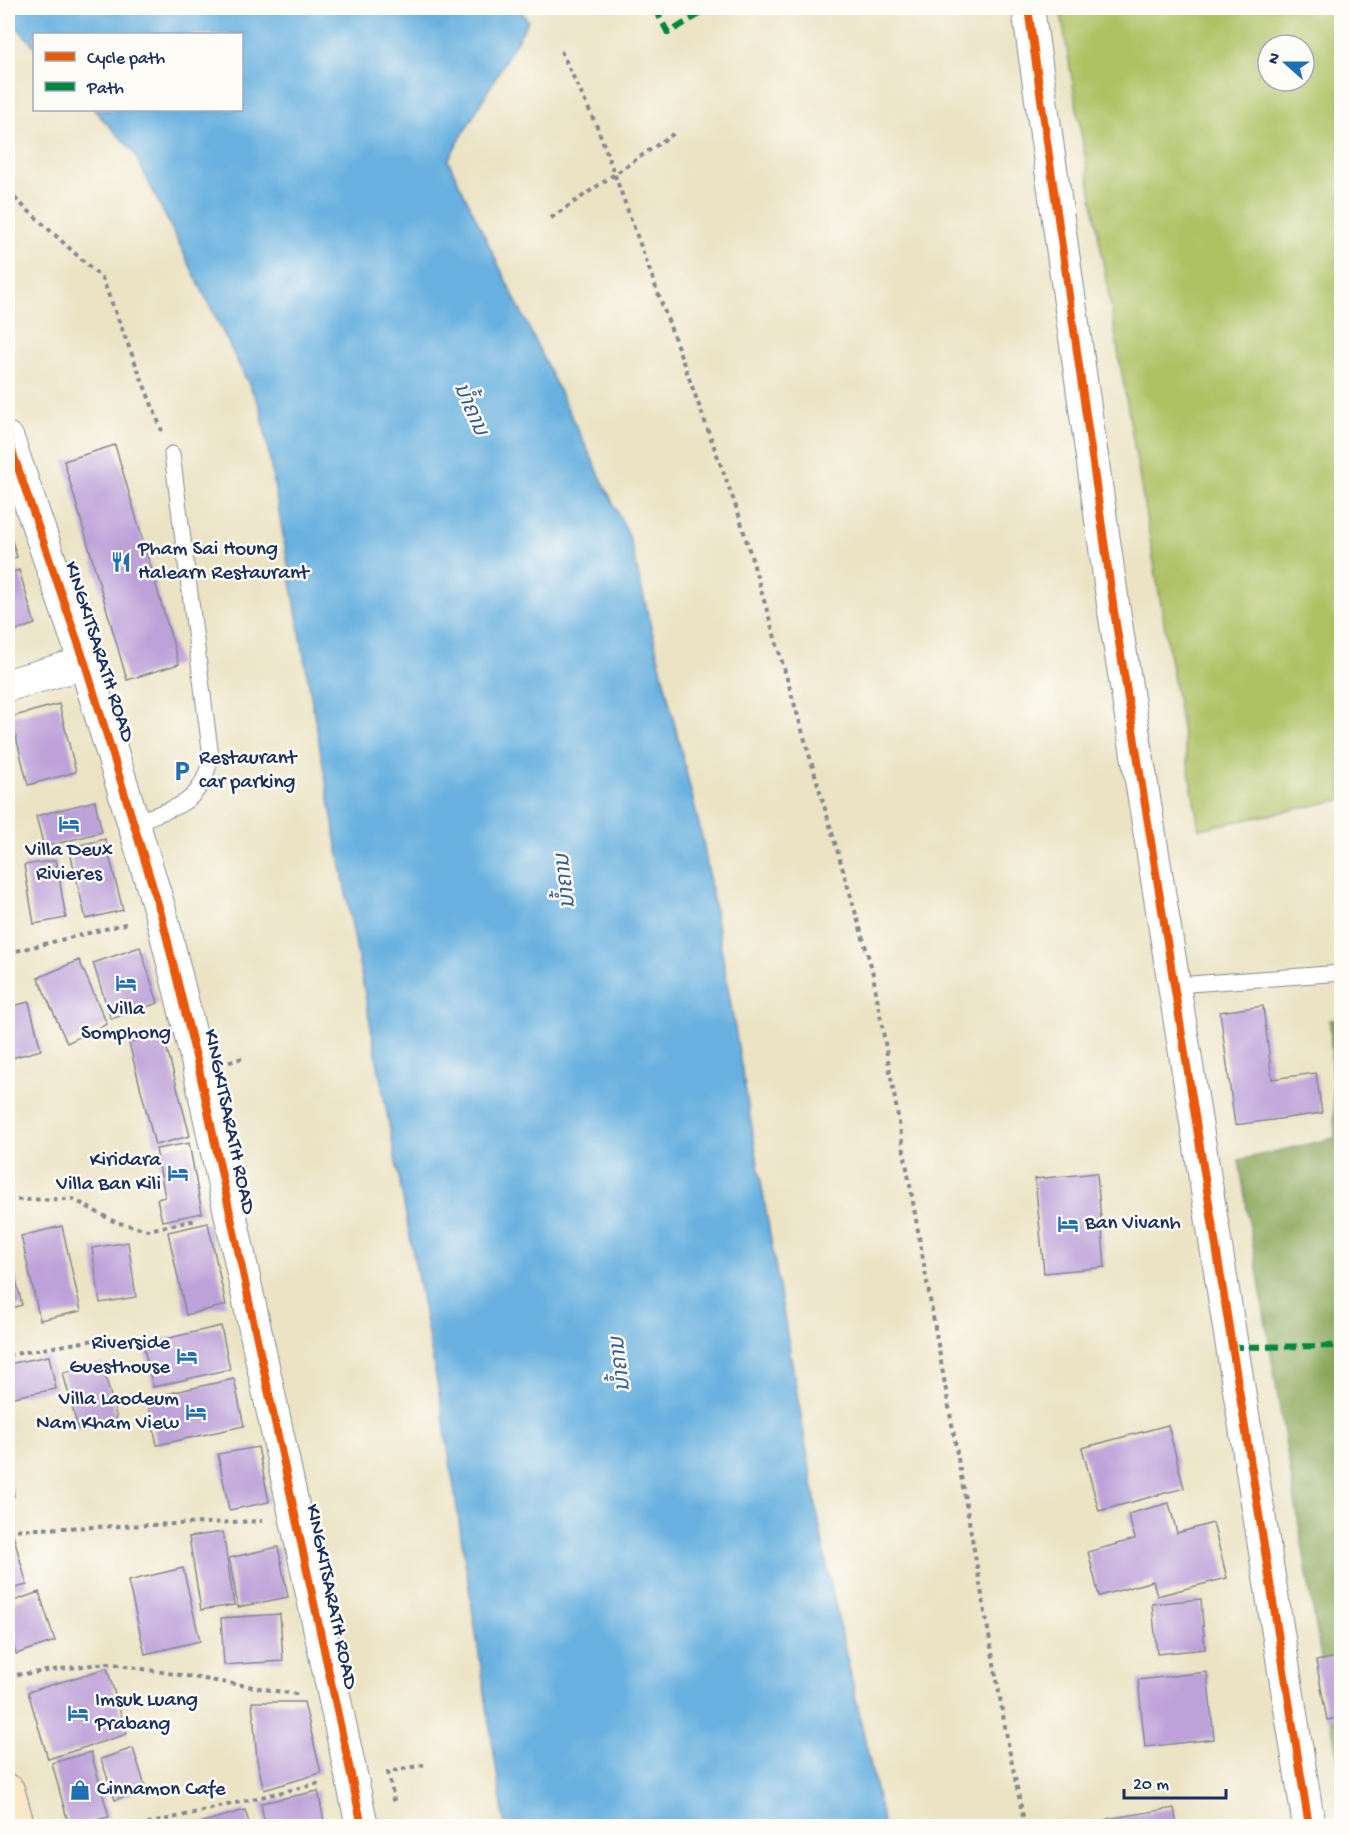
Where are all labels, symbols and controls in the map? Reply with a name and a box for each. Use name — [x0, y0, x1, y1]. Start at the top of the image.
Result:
legend — [33, 33, 243, 111]
north arrow — [1256, 33, 1316, 93]
text: Cycle path — [87, 49, 165, 70]
text: N — [1265, 50, 1286, 67]
text: Path — [86, 79, 124, 100]
water label: ນ້ຳຄານ — [446, 377, 499, 442]
place label: Pham Sai Houng Halearn Restaurant — [137, 538, 311, 587]
restaurant icon: Pham Sai Houng Halearn Restaurant — [109, 550, 133, 574]
street label: KINGKITSARATH ROAD — [57, 558, 139, 746]
place label: Restaurant car parking — [199, 747, 299, 796]
parking icon: Restaurant car parking — [170, 759, 194, 783]
hotel icon: Villa Deux Rivieres — [57, 812, 81, 836]
place label: Villa Deux Rivieres — [24, 839, 113, 888]
water label: ນ້ຳຄານ — [544, 851, 583, 911]
hotel icon: Villa Somphong — [114, 971, 138, 995]
place label: Villa Somphong — [81, 998, 171, 1047]
street label: KINGKITSARATH ROAD — [196, 1027, 260, 1217]
place label: Kiridara Villa Ban Kili — [55, 1149, 162, 1198]
hotel icon: Kiridara Villa Ban Kili — [166, 1161, 190, 1185]
hotel icon: Ban Vivanh — [1056, 1212, 1080, 1236]
place label: Ban Vivanh — [1084, 1212, 1181, 1237]
place label: Riverside Guesthouse — [69, 1332, 171, 1381]
water label: ນ້ຳຄານ — [599, 1334, 638, 1394]
hotel icon: Riverside Guesthouse — [175, 1344, 199, 1368]
place label: Villa Laodeum Nam Kham View — [36, 1388, 180, 1437]
hotel icon: Villa Laodeum Nam Kham View — [184, 1400, 208, 1424]
street label: KINGKITSARATH ROAD — [298, 1502, 362, 1692]
place label: Imsuk Luang Prabang — [94, 1689, 198, 1738]
hotel icon: Imsuk Luang Prabang — [66, 1701, 90, 1725]
scale bar — [1124, 1762, 1226, 1800]
text: 20 m — [1133, 1775, 1169, 1796]
shop icon: Cinnamon Cafe — [68, 1778, 92, 1802]
place label: Cinnamon Cafe — [97, 1778, 227, 1803]

